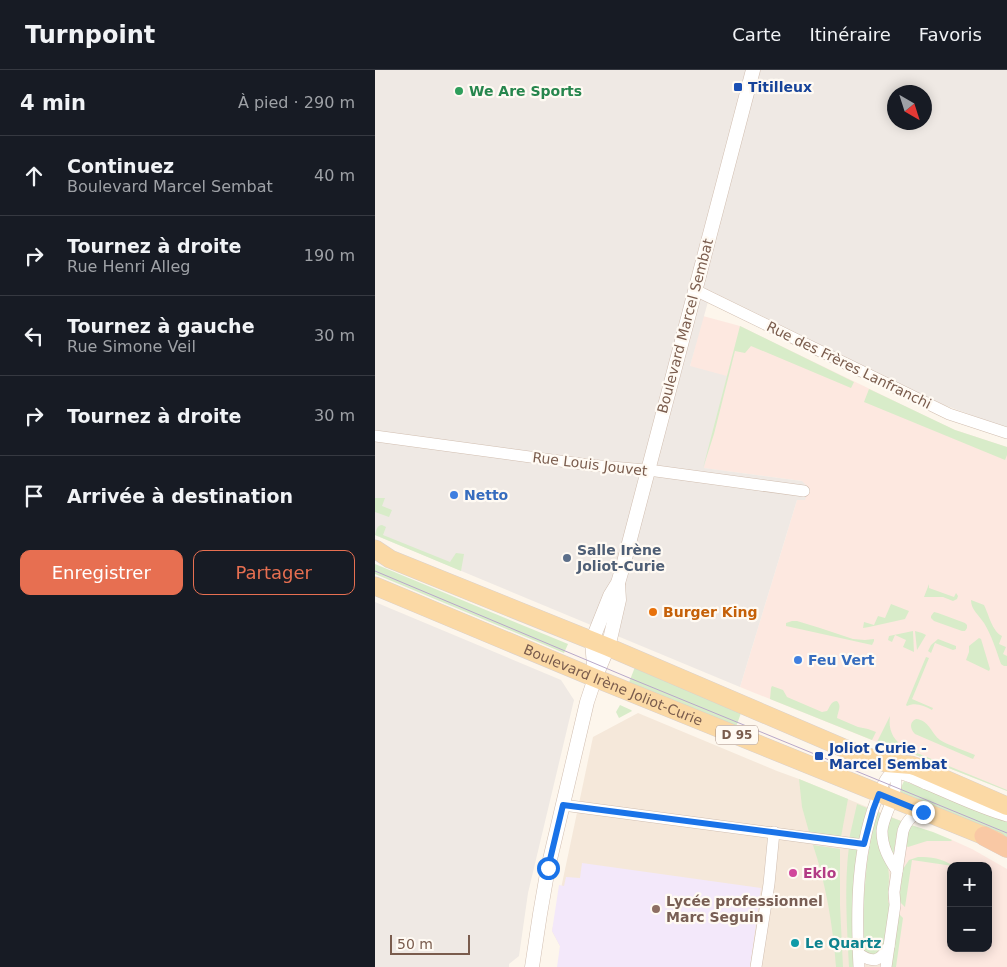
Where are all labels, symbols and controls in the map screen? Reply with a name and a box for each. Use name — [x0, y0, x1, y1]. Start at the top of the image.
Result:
text: Turnpoint — [25, 21, 155, 49]
text: Carte — [732, 24, 781, 45]
text: Itinéraire — [809, 24, 891, 45]
text: Favoris — [919, 24, 982, 45]
place label: Titilleux — [748, 79, 812, 95]
marker: Titilleux — [732, 81, 744, 93]
place label: We Are Sports — [469, 83, 582, 99]
marker: We Are Sports — [453, 85, 465, 97]
north arrow — [887, 85, 932, 130]
text: 4 min — [20, 91, 86, 115]
text: À pied · 290 m — [238, 93, 355, 112]
text: Continuez — [67, 155, 174, 177]
icon: ahead — [20, 162, 48, 190]
text: 40 m — [314, 166, 355, 185]
text: Boulevard Marcel Sembat — [67, 177, 273, 196]
text: Tournez à droite — [67, 235, 241, 257]
street label: Boulevard Marcel Sembat — [654, 236, 716, 415]
icon: right — [20, 242, 48, 270]
text: 190 m — [304, 246, 355, 265]
text: Rue Henri Alleg — [67, 257, 190, 276]
text: Tournez à gauche — [67, 315, 255, 337]
street label: Rue des Frères Lanfranchi — [764, 318, 934, 412]
icon: left — [20, 322, 48, 350]
text: 30 m — [314, 326, 355, 345]
text: Rue Simone Veil — [67, 337, 196, 356]
icon: right — [20, 402, 48, 430]
text: Tournez à droite — [67, 405, 241, 427]
text: 30 m — [314, 406, 355, 425]
street label: Rue Louis Jouvet — [532, 449, 649, 479]
icon: arrive — [20, 482, 48, 510]
text: Arrivée à destination — [67, 485, 293, 507]
place label: Netto — [464, 487, 509, 503]
marker: Netto — [448, 489, 460, 501]
place label: Salle Irène Joliot-Curie — [576, 542, 665, 574]
button: Enregistrer — [20, 550, 183, 595]
button: Partager — [193, 550, 355, 595]
marker: Salle Irène Joliot-Curie — [561, 552, 573, 564]
place label: Burger King — [663, 604, 757, 620]
marker: Burger King — [647, 606, 659, 618]
street label: Boulevard Irène Joliot-Curie — [521, 641, 705, 729]
place label: Feu Vert — [808, 652, 875, 668]
marker: Feu Vert — [792, 654, 804, 666]
road number: D 95 — [716, 726, 758, 744]
place label: Joliot Curie - Marcel Sembat — [828, 740, 947, 772]
marker: Joliot Curie - Marcel Sembat — [813, 750, 825, 762]
route end — [912, 801, 935, 824]
route start — [537, 857, 560, 880]
map controls — [947, 862, 992, 952]
button: + — [947, 862, 992, 907]
place label: Eklo — [803, 865, 837, 881]
marker: Eklo — [787, 867, 799, 879]
place label: Lycée professionnel Marc Seguin — [666, 893, 823, 925]
marker: Lycée professionnel Marc Seguin — [650, 903, 662, 915]
button: − — [947, 907, 992, 952]
scale bar — [390, 932, 470, 955]
place label: Le Quartz — [805, 935, 881, 951]
text: 50 m — [397, 936, 433, 952]
marker: Le Quartz — [789, 937, 801, 949]

